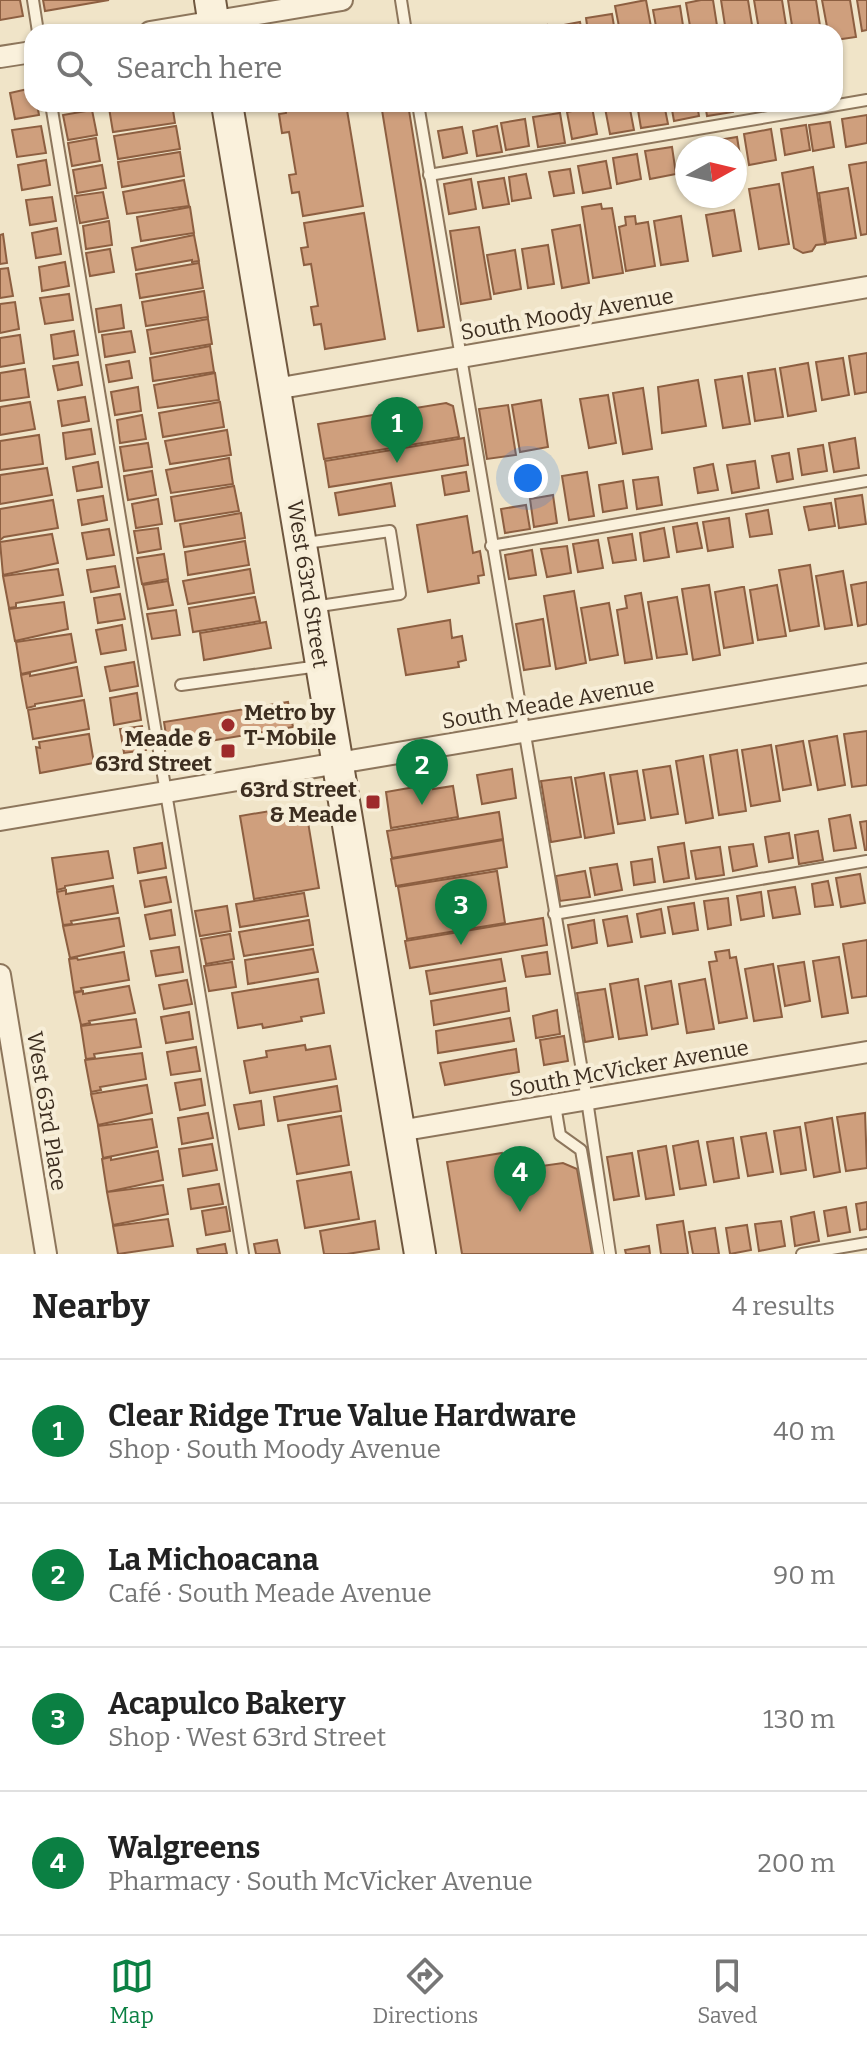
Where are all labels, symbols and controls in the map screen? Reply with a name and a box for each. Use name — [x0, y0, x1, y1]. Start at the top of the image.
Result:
search box — [24, 24, 843, 112]
icon: search — [52, 46, 96, 90]
text: Search here — [116, 50, 283, 86]
north arrow — [675, 136, 747, 208]
street label: South Moody Avenue — [458, 282, 676, 346]
pin: 1 — [371, 397, 423, 463]
your location — [508, 458, 548, 498]
street label: West 63rd Street — [281, 498, 335, 670]
street label: South Meade Avenue — [440, 671, 656, 735]
place label: Metro by T-Mobile — [244, 699, 336, 751]
marker: Metro by T-Mobile — [219, 716, 237, 734]
place label: Meade & 63rd Street — [95, 725, 212, 777]
pin: 2 — [396, 739, 448, 805]
marker: Meade & 63rd Street — [219, 742, 237, 760]
place label: 63rd Street & Meade — [240, 776, 357, 828]
marker: 63rd Street & Meade — [364, 793, 382, 811]
pin: 3 — [435, 879, 487, 945]
street label: West 63rd Place — [21, 1029, 73, 1193]
street label: South McVicker Avenue — [507, 1034, 751, 1102]
pin: 4 — [494, 1146, 546, 1212]
text: Nearby — [32, 1286, 150, 1327]
text: 4 results — [732, 1291, 835, 1322]
text: Clear Ridge True Value Hardware — [108, 1398, 576, 1434]
text: 1 — [52, 1416, 64, 1447]
text: 40 m — [773, 1416, 835, 1447]
text: Shop · South Moody Avenue — [108, 1434, 441, 1465]
text: La Michoacana — [108, 1542, 319, 1578]
text: 2 — [51, 1560, 65, 1591]
text: 90 m — [773, 1560, 835, 1591]
text: Café · South Meade Avenue — [108, 1578, 432, 1609]
text: Acapulco Bakery — [108, 1686, 346, 1722]
text: 3 — [51, 1704, 65, 1735]
text: 130 m — [763, 1704, 835, 1735]
text: Shop · West 63rd Street — [108, 1722, 386, 1753]
text: Walgreens — [108, 1830, 260, 1866]
text: 4 — [50, 1848, 66, 1879]
text: 200 m — [758, 1848, 835, 1879]
text: Pharmacy · South McVicker Avenue — [108, 1866, 533, 1897]
tab: Map — [109, 1954, 154, 2029]
tab: Directions — [373, 1954, 478, 2029]
tab: Saved — [697, 1954, 758, 2029]

